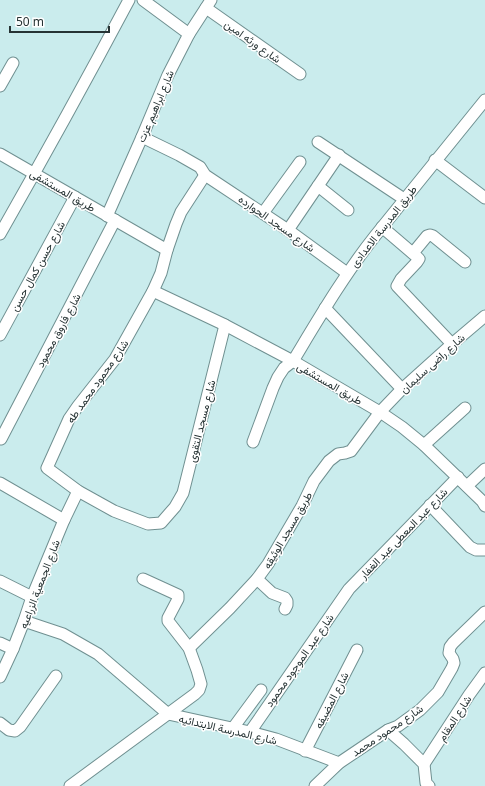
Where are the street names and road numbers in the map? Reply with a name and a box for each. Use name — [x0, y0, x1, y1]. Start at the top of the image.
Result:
street label: شارع ورثه امين — [221, 16, 285, 67]
street label: شارع ابراهيم عزت — [133, 67, 178, 145]
street label: طريق المستشفى — [27, 165, 99, 215]
street label: طريق المدرسة الاعدادى — [346, 182, 420, 270]
street label: شارع مسجد الحوارده — [235, 191, 319, 256]
street label: شارع حسن كمال حسن — [6, 218, 69, 314]
street label: شارع فاروق محمود — [32, 290, 85, 370]
street label: شارع راضى سليمان — [396, 330, 469, 397]
street label: شارع محمود محمد طه — [62, 336, 133, 426]
street label: طريق المستشفى — [294, 358, 366, 408]
street label: شارع مسجد التقوى — [184, 378, 220, 464]
street label: شارع عبد المعطى عبد الغفار — [355, 484, 451, 583]
street label: طريق مسجد الوثيقه — [259, 489, 315, 571]
street label: شارع الجمعية الزراعيه — [15, 537, 64, 631]
street label: شارع عبد الموجود محمود — [261, 610, 338, 710]
street label: شارع المضيفه — [310, 669, 353, 731]
street label: شارع المقام — [434, 692, 475, 744]
street label: شارع محمود محمد — [348, 700, 427, 760]
street label: شارع المدرسة الابتدائيه — [177, 710, 279, 749]

